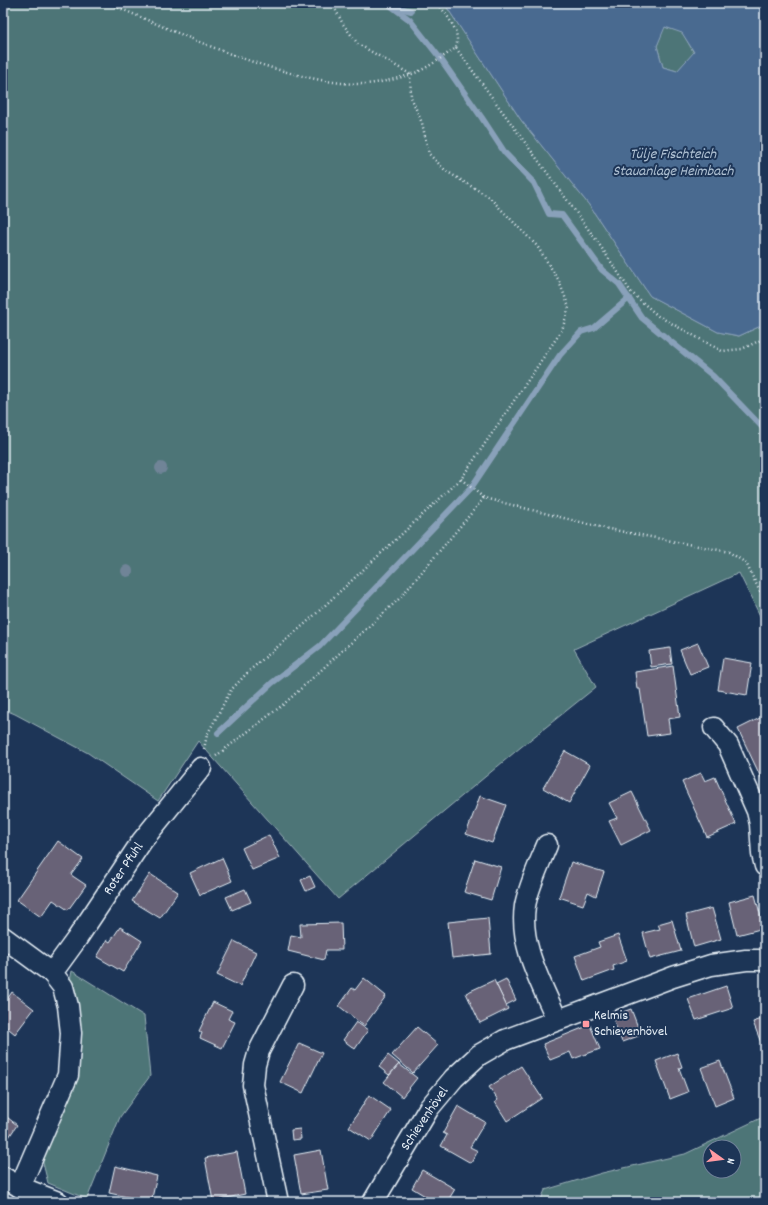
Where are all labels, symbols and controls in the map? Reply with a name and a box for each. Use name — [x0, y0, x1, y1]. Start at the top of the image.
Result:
water label: Tülje Fischteich Stauanlage Heimbach — [613, 144, 734, 183]
street label: Roter Pfuhl — [99, 838, 149, 899]
place label: Kelmis Schievenhövel — [594, 1006, 668, 1042]
marker: Kelmis Schievenhövel — [581, 1019, 591, 1029]
street label: Schievenhövel — [396, 1082, 454, 1155]
north arrow — [702, 1139, 742, 1179]
text: N — [721, 1156, 738, 1166]

